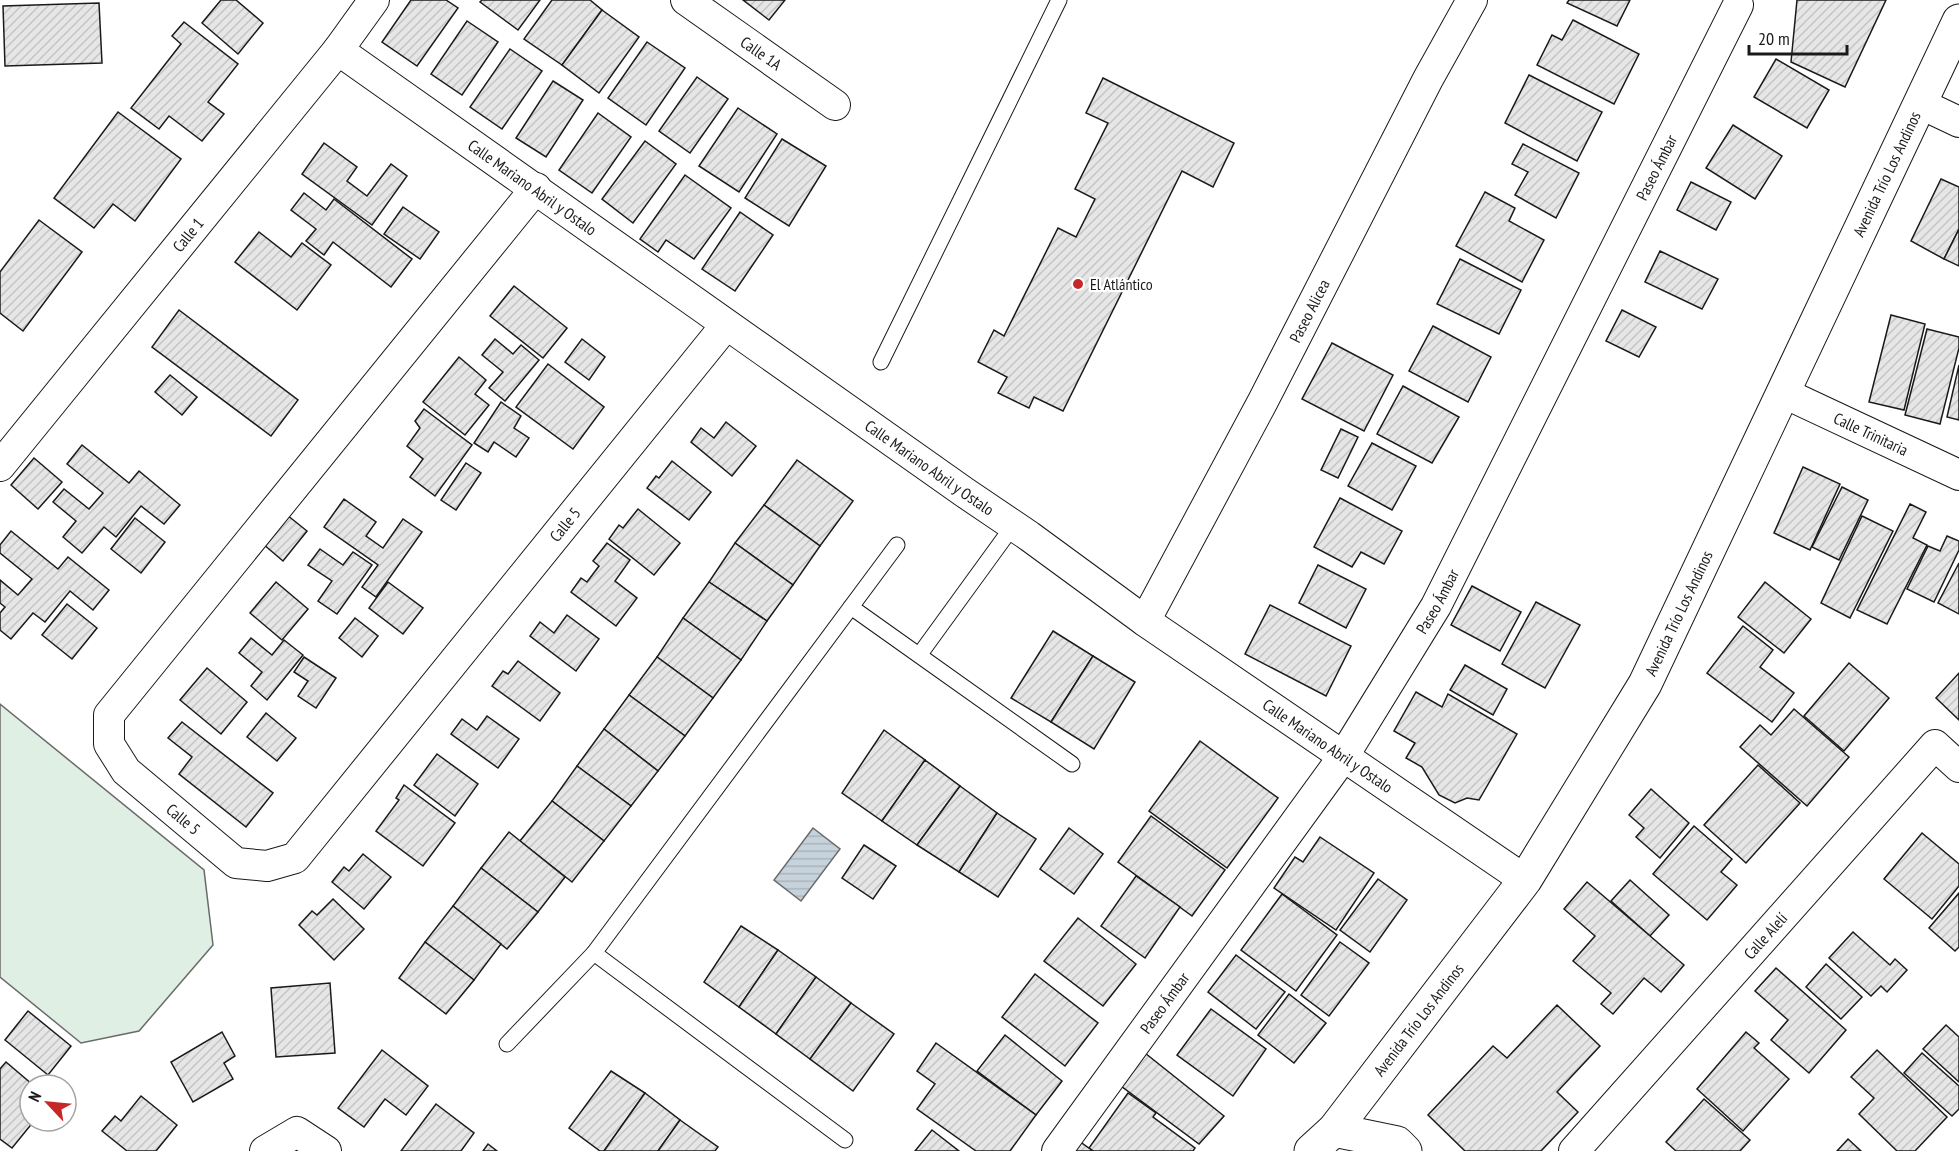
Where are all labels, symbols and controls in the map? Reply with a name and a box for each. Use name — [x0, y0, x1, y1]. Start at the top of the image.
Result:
scale bar — [1749, 18, 1846, 56]
text: 20 m — [1758, 27, 1790, 50]
street label: Calle 1A — [737, 32, 786, 75]
street label: Avenida Trío Los Andinos — [1848, 108, 1925, 240]
street label: Paseo Ámbar — [1632, 131, 1681, 204]
street label: Calle Mariano Abril y Ostalo — [464, 135, 601, 240]
street label: Calle 1 — [168, 214, 208, 256]
place label: El Atlántico — [1090, 274, 1153, 294]
street label: Paseo Alicea — [1285, 276, 1334, 346]
marker: El Atlántico — [1071, 277, 1085, 291]
street label: Calle Trinitaria — [1831, 408, 1911, 460]
street label: Calle Mariano Abril y Ostalo — [861, 415, 998, 519]
street label: Calle 5 — [545, 503, 585, 545]
street label: Avenida Trío Los Andinos — [1640, 547, 1717, 679]
street label: Paseo Ámbar — [1411, 565, 1463, 637]
street label: Calle Mariano Abril y Ostalo — [1259, 694, 1397, 797]
street label: Calle 5 — [162, 799, 204, 839]
street label: Calle Alelí — [1739, 908, 1792, 963]
street label: Avenida Trío Los Andinos — [1369, 959, 1468, 1080]
street label: Paseo Ámbar — [1136, 968, 1194, 1037]
north arrow — [18, 1073, 78, 1133]
text: N — [24, 1088, 45, 1105]

